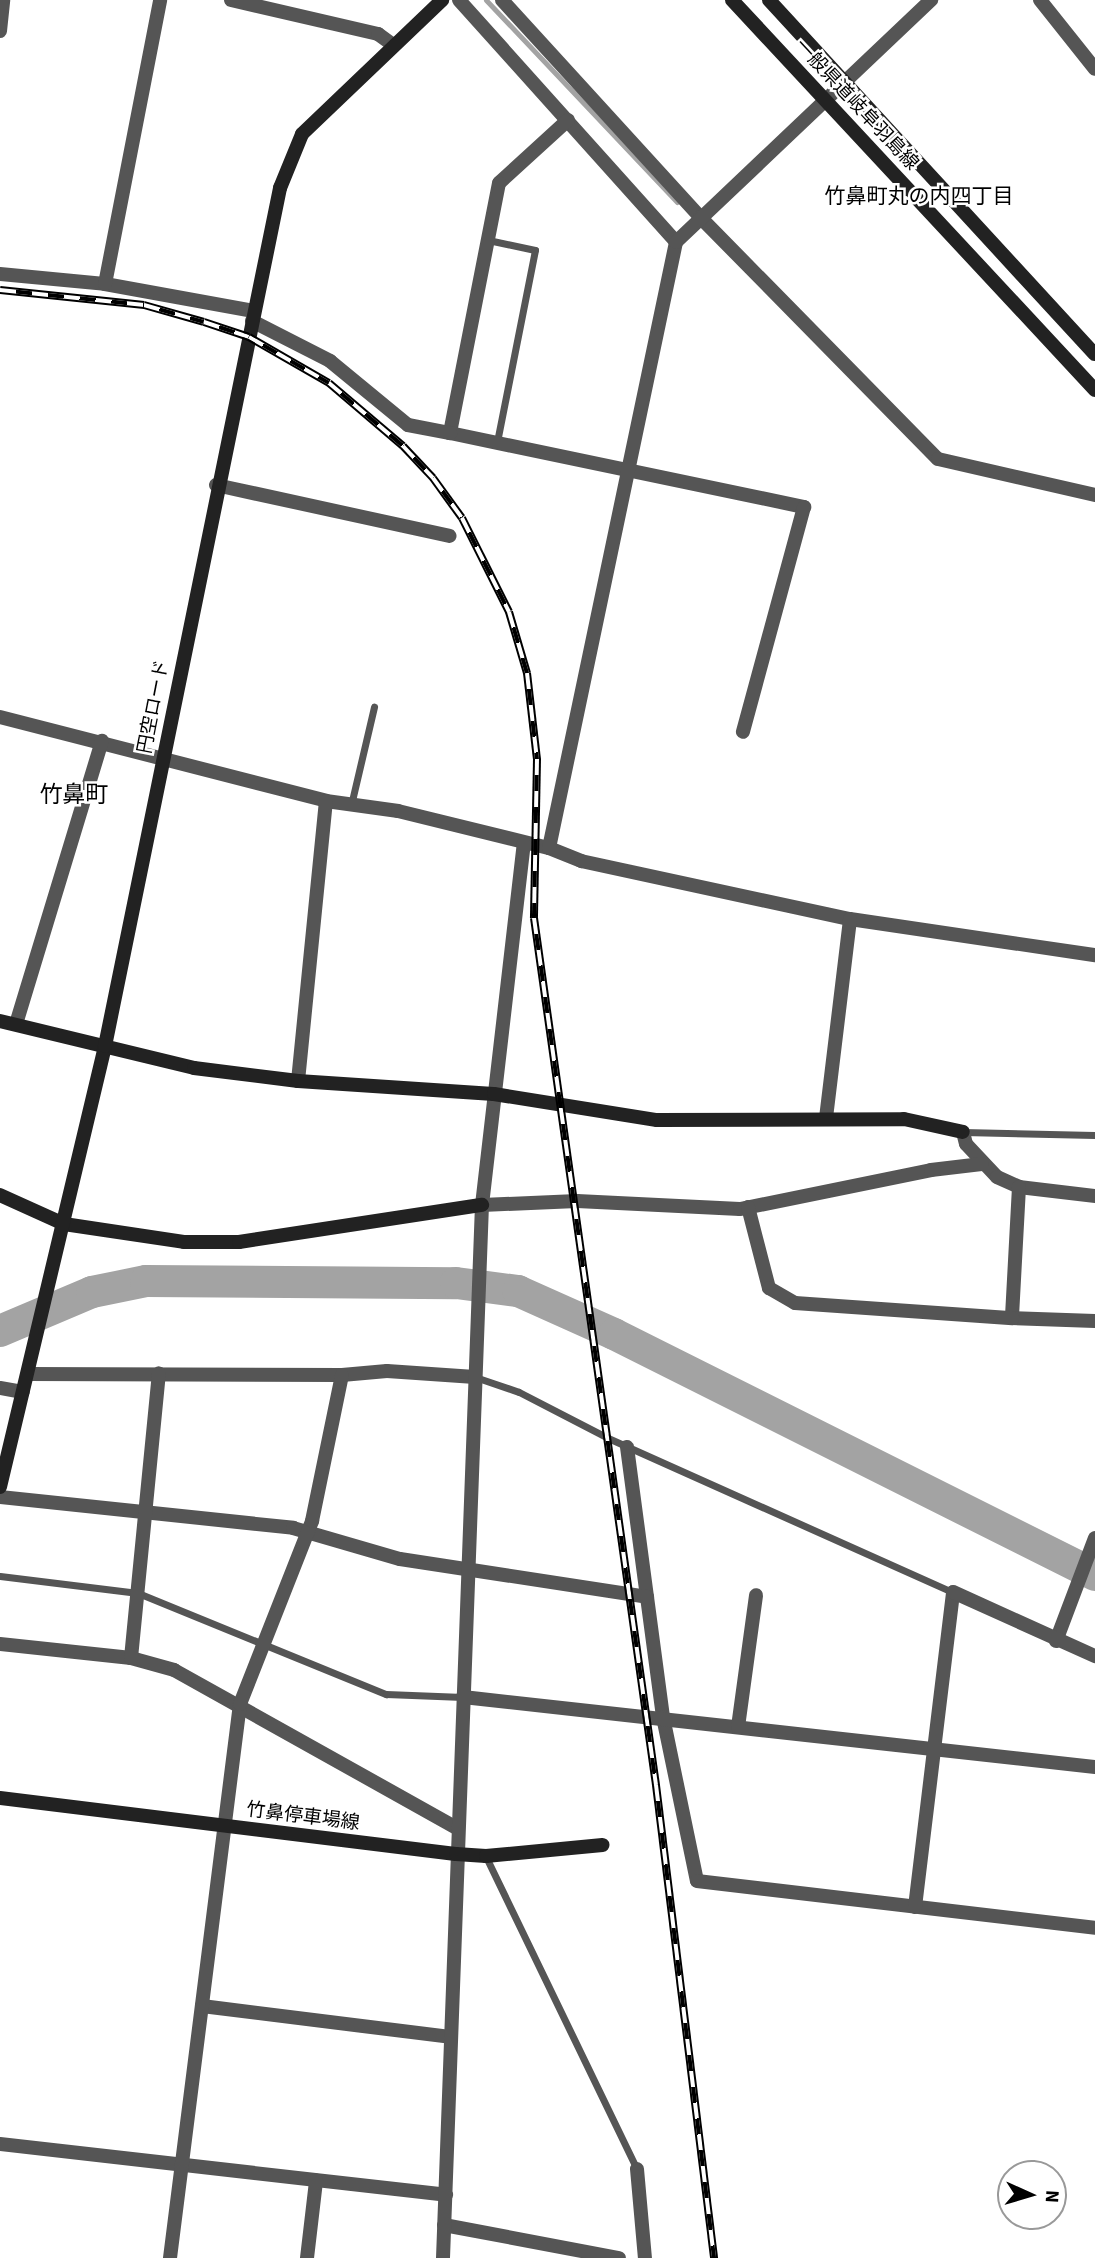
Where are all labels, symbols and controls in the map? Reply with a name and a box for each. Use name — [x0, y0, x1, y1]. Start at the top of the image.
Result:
street label: 一般県道岐阜羽島線 — [789, 35, 923, 175]
district label: 竹鼻町丸の内四丁目 — [825, 183, 1013, 209]
street label: 円空ロード — [134, 658, 174, 756]
district label: 竹鼻町 — [40, 781, 108, 809]
street label: 竹鼻停車場線 — [245, 1799, 361, 1835]
north arrow — [997, 2160, 1067, 2230]
text: N — [1038, 2189, 1065, 2204]

